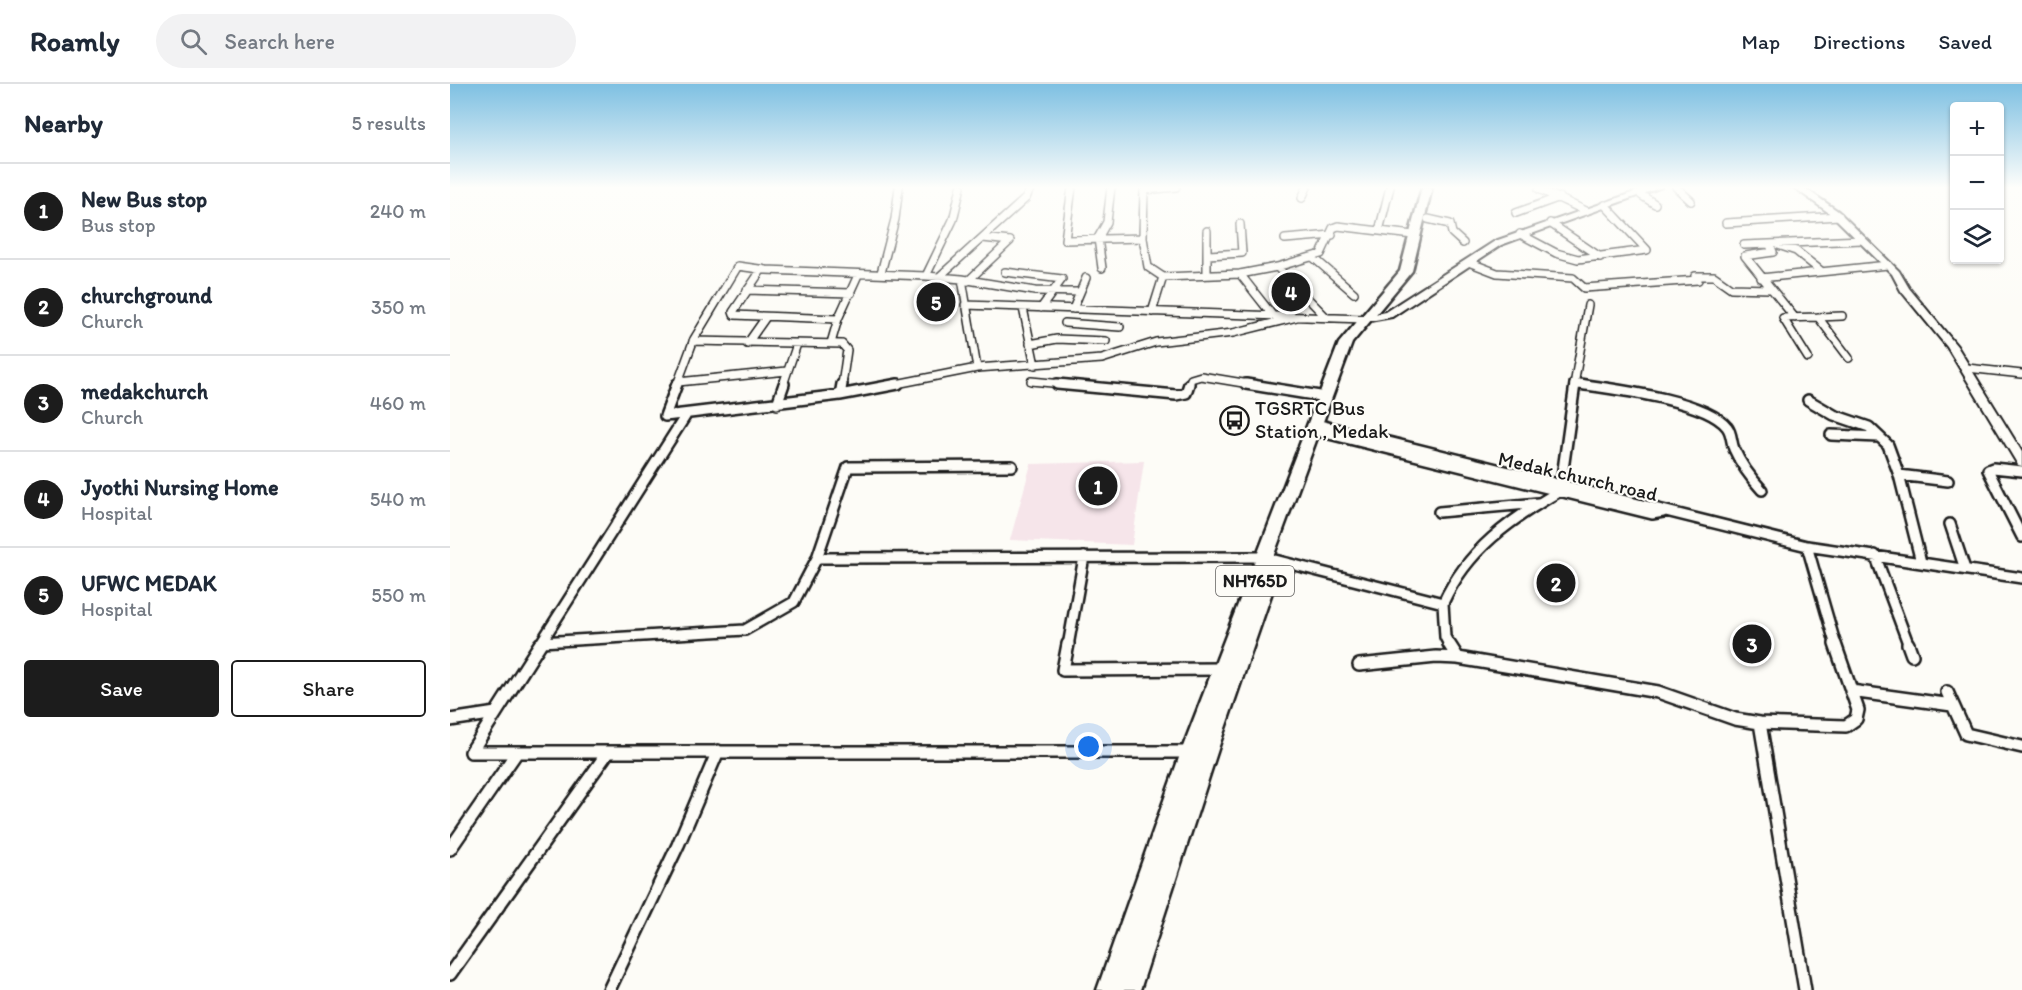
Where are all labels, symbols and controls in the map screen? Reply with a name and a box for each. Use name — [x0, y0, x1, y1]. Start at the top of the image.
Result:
search box — [156, 14, 576, 68]
text: Roamly — [30, 24, 120, 58]
icon: search — [177, 25, 210, 58]
text: Search here — [225, 28, 335, 55]
text: Map — [1742, 29, 1780, 54]
text: Directions — [1813, 29, 1905, 54]
text: Saved — [1938, 29, 1992, 54]
map controls — [1950, 102, 2004, 264]
button: + — [1950, 102, 2004, 156]
text: Nearby — [24, 107, 103, 139]
text: 5 results — [352, 111, 426, 135]
button: − — [1950, 156, 2004, 210]
text: New Bus stop — [81, 186, 207, 213]
text: 1 — [39, 199, 48, 223]
text: 240 m — [370, 199, 426, 223]
button: layers — [1950, 210, 2004, 264]
text: Bus stop — [81, 213, 156, 237]
pin: 4 — [1272, 270, 1310, 314]
pin: 5 — [916, 280, 956, 324]
text: churchground — [81, 282, 212, 309]
text: 2 — [38, 295, 49, 319]
text: 350 m — [371, 295, 426, 319]
text: Church — [81, 309, 143, 333]
text: medakchurch — [81, 378, 208, 405]
text: 3 — [38, 391, 49, 415]
text: 460 m — [370, 391, 426, 415]
place label: TGSRTC Bus Station , Medak — [1255, 396, 1388, 443]
bus stop icon: TGSRTC Bus Station , Medak — [1218, 404, 1250, 436]
text: Church — [81, 405, 143, 429]
street label: Medak church road — [1496, 446, 1660, 506]
pin: 1 — [1078, 464, 1118, 508]
text: Jyothi Nursing Home — [81, 474, 279, 501]
text: 4 — [37, 487, 50, 511]
text: 540 m — [370, 487, 426, 511]
text: Hospital — [81, 501, 153, 525]
pin: 2 — [1536, 560, 1576, 606]
road number: NH765D — [1216, 566, 1294, 596]
text: UFWC MEDAK — [81, 570, 216, 597]
text: 5 — [38, 583, 49, 607]
text: 550 m — [371, 583, 426, 607]
text: Hospital — [81, 597, 153, 621]
pin: 3 — [1732, 622, 1772, 666]
button: Save — [24, 660, 219, 717]
button: Share — [231, 660, 426, 717]
your location — [1074, 732, 1103, 761]

